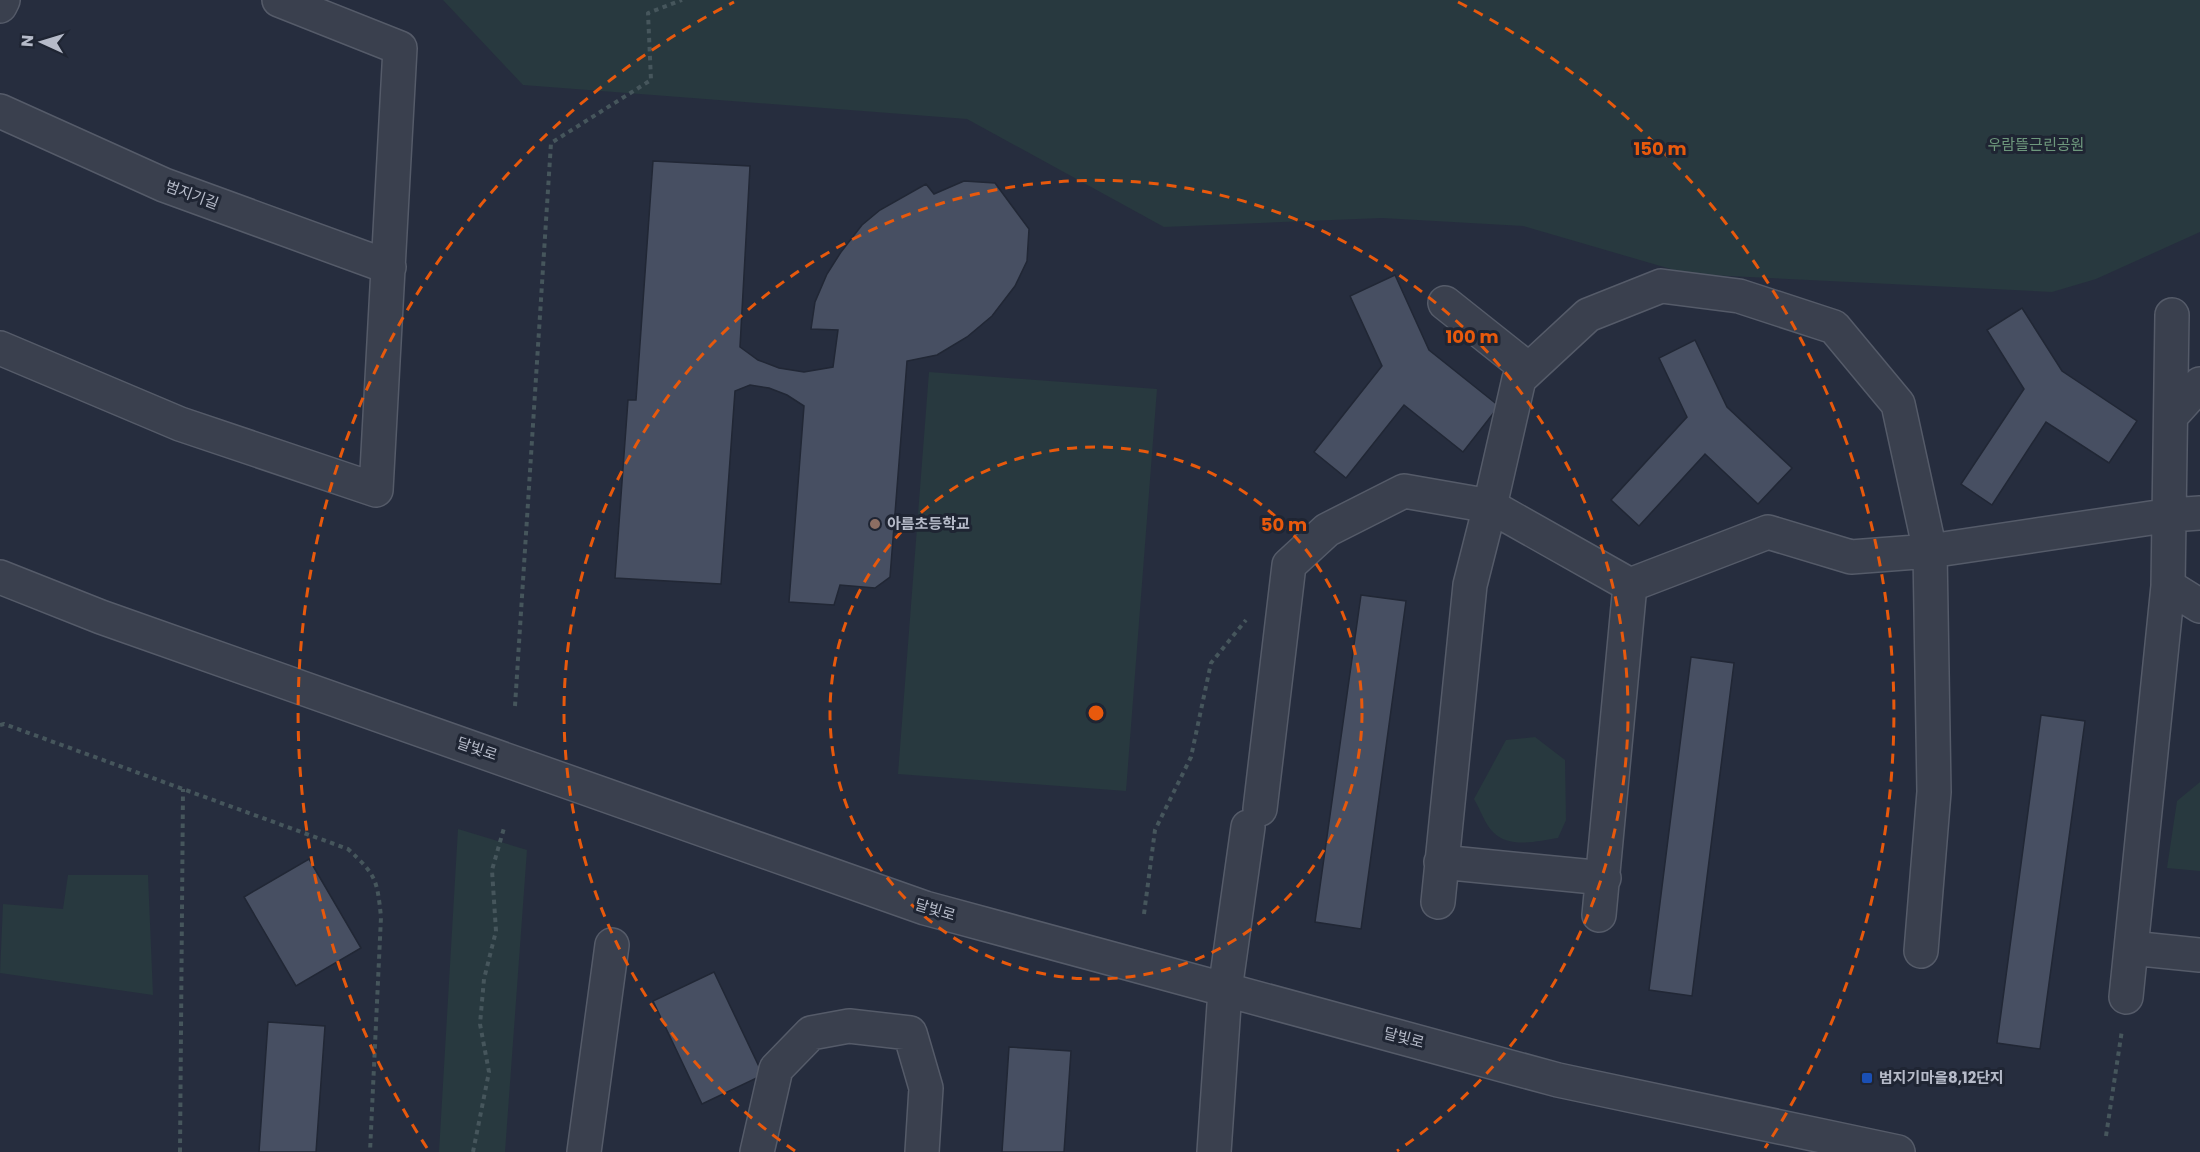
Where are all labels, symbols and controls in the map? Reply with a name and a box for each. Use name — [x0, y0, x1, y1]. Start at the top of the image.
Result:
north arrow — [12, 12, 72, 72]
text: N — [16, 34, 39, 48]
park label: 우람뜰근린공원 — [1988, 134, 2084, 155]
text: 150 m — [1633, 136, 1687, 161]
street label: 범지기길 — [163, 175, 222, 214]
text: 100 m — [1445, 324, 1499, 349]
text: 50 m — [1261, 512, 1307, 537]
place label: 아름초등학교 — [887, 513, 970, 534]
marker: 아름초등학교 — [868, 517, 882, 531]
centre of rings — [1086, 703, 1106, 723]
street label: 달빛로 — [454, 732, 500, 765]
street label: 달빛로 — [912, 893, 958, 926]
street label: 달빛로 — [1381, 1022, 1427, 1053]
place label: 범지기마을8,12단지 — [1879, 1067, 2004, 1088]
marker: 범지기마을8,12단지 — [1860, 1071, 1874, 1085]

